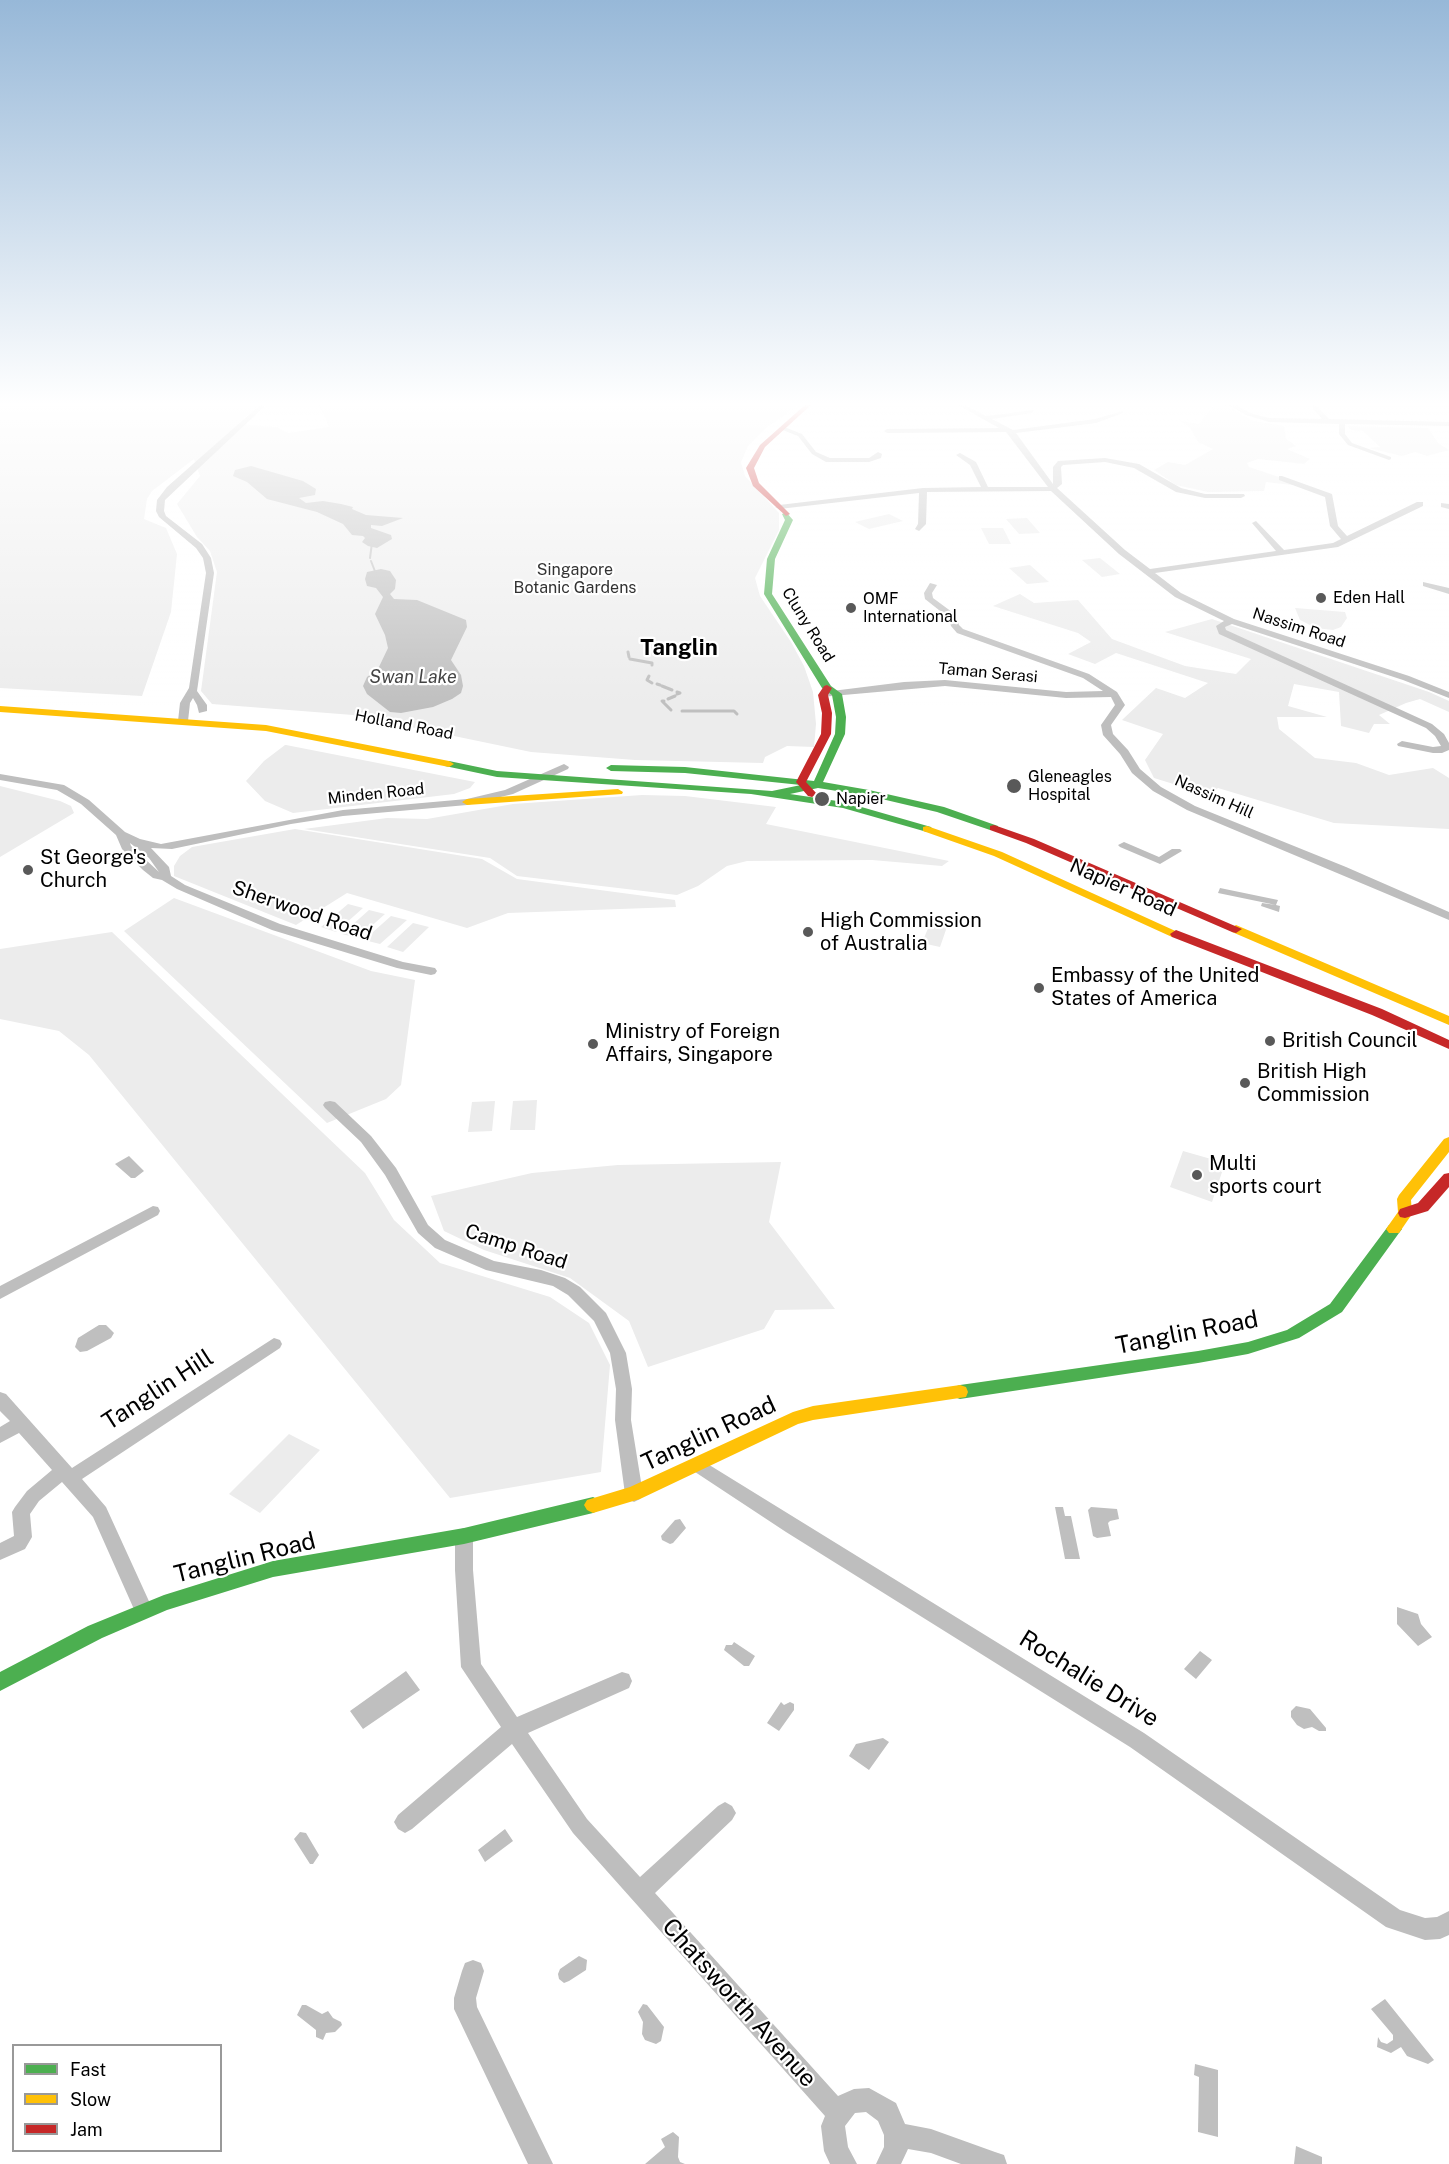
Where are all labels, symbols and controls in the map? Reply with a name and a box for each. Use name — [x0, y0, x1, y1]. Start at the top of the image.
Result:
park label: Singapore Botanic Gardens — [514, 560, 636, 598]
street label: Cluny Road — [778, 584, 838, 666]
place label: Eden Hall — [1333, 588, 1405, 608]
place label: OMF International — [863, 589, 958, 627]
marker: Eden Hall — [1314, 591, 1328, 605]
marker: OMF International — [844, 601, 858, 615]
street label: Nassim Road — [1250, 604, 1348, 652]
district label: Tanglin — [640, 635, 718, 661]
street label: Taman Serasi — [937, 659, 1039, 687]
water label: Swan Lake — [369, 666, 457, 688]
street label: Holland Road — [353, 706, 455, 744]
place label: Gleneagles Hospital — [1028, 767, 1112, 805]
street label: Nassim Hill — [1171, 771, 1257, 823]
marker: Gleneagles Hospital — [1005, 777, 1023, 795]
street label: Minden Road — [327, 779, 425, 809]
place label: Napier — [836, 789, 886, 809]
marker: Napier — [813, 790, 831, 808]
place label: St George's Church — [40, 846, 146, 893]
street label: Napier Road — [1066, 854, 1180, 922]
marker: St George's Church — [21, 863, 35, 877]
street label: Sherwood Road — [229, 876, 375, 946]
place label: High Commission of Australia — [820, 909, 982, 956]
marker: High Commission of Australia — [801, 925, 815, 939]
place label: Embassy of the United States of America — [1051, 964, 1259, 1011]
marker: Embassy of the United States of America — [1032, 981, 1046, 995]
place label: Ministry of Foreign Affairs, Singapore — [605, 1020, 780, 1067]
place label: British Council — [1282, 1029, 1418, 1053]
marker: British Council — [1263, 1034, 1277, 1048]
marker: Ministry of Foreign Affairs, Singapore — [586, 1037, 600, 1051]
place label: British High Commission — [1257, 1060, 1370, 1107]
marker: British High Commission — [1238, 1076, 1252, 1090]
place label: Multi sports court — [1209, 1152, 1322, 1199]
marker: Multi sports court — [1190, 1168, 1204, 1182]
street label: Camp Road — [462, 1219, 570, 1275]
street label: Tanglin Road — [1113, 1305, 1261, 1361]
street label: Tanglin Hill — [97, 1343, 219, 1437]
street label: Tanglin Road — [637, 1390, 781, 1478]
street label: Tanglin Road — [171, 1527, 319, 1589]
street label: Rochalie Drive — [1014, 1625, 1164, 1733]
street label: Chatsworth Avenue — [656, 1913, 822, 2093]
legend — [12, 2044, 222, 2152]
text: Fast — [70, 2059, 106, 2080]
text: Slow — [70, 2089, 111, 2110]
text: Jam — [70, 2119, 103, 2140]

